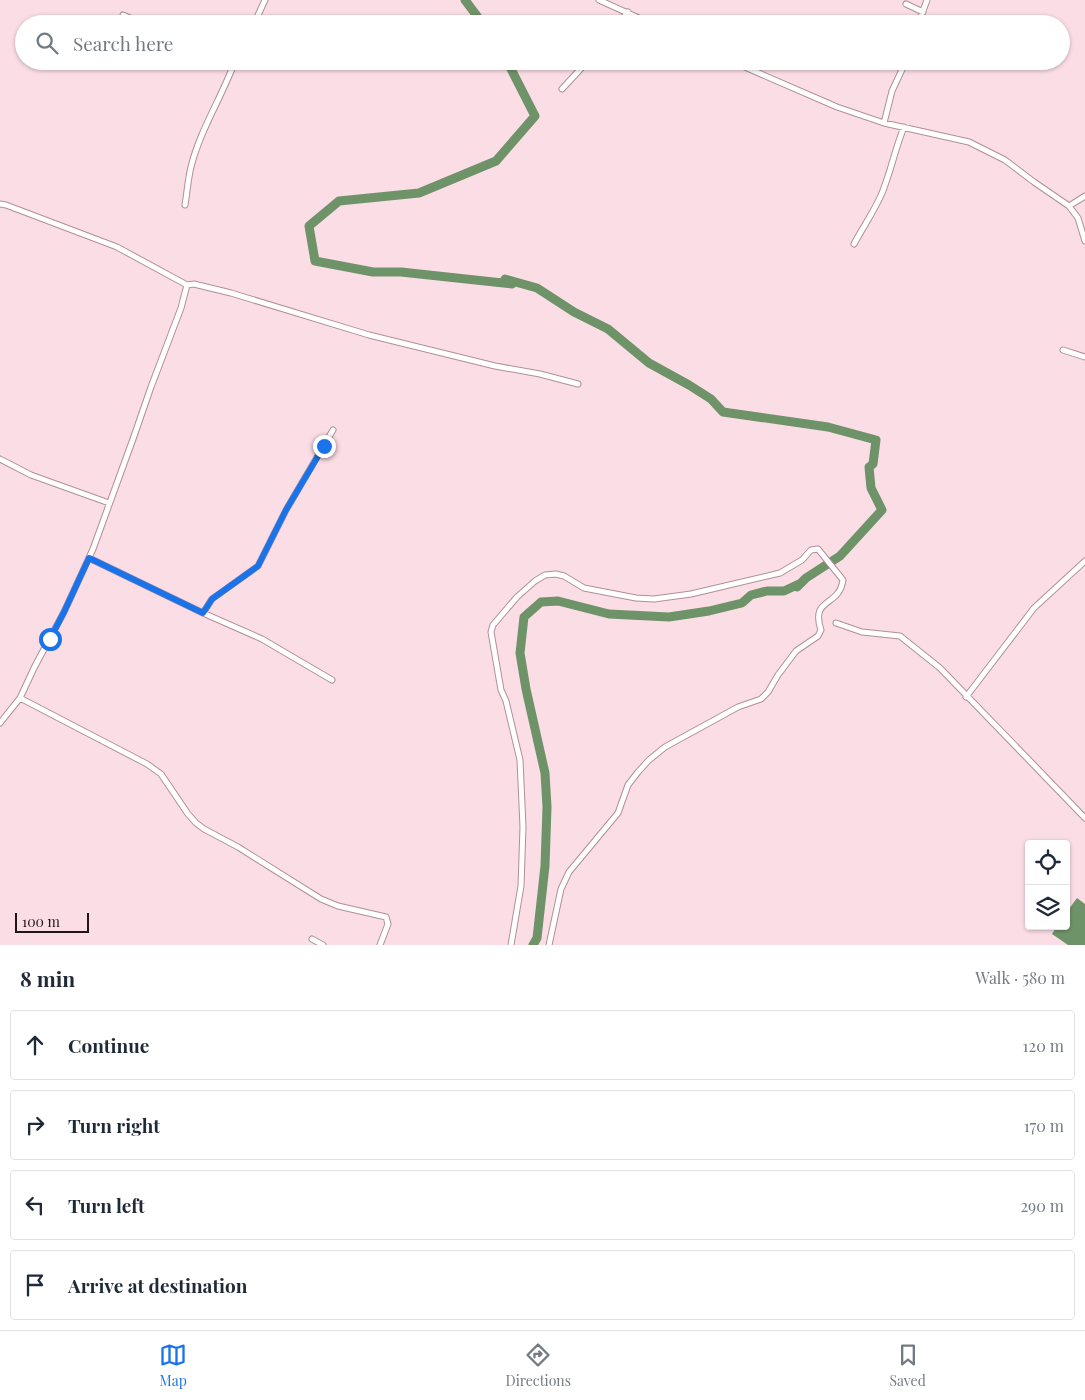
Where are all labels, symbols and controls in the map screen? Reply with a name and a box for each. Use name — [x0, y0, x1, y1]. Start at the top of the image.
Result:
search box — [15, 15, 1070, 70]
icon: search — [33, 29, 61, 57]
text: Search here — [73, 30, 173, 56]
route end — [313, 435, 336, 458]
route start — [39, 628, 62, 651]
map controls — [1025, 840, 1070, 930]
button: locate — [1025, 840, 1070, 885]
button: layers — [1025, 885, 1070, 930]
scale bar — [15, 910, 89, 933]
text: 100 m — [22, 912, 60, 931]
text: 8 min — [20, 964, 75, 992]
text: Walk · 580 m — [975, 967, 1065, 988]
icon: ahead — [21, 1031, 49, 1059]
text: Continue — [68, 1032, 149, 1058]
text: 120 m — [1023, 1035, 1064, 1056]
icon: right — [21, 1111, 49, 1139]
text: Turn right — [68, 1112, 160, 1138]
text: 170 m — [1024, 1115, 1064, 1136]
icon: left — [21, 1191, 49, 1219]
text: Turn left — [68, 1192, 145, 1218]
text: 290 m — [1020, 1195, 1064, 1216]
icon: arrive — [21, 1271, 49, 1299]
text: Arrive at destination — [68, 1272, 248, 1298]
tab: Map — [159, 1341, 187, 1390]
tab: Directions — [506, 1341, 571, 1390]
tab: Saved — [889, 1341, 926, 1390]

